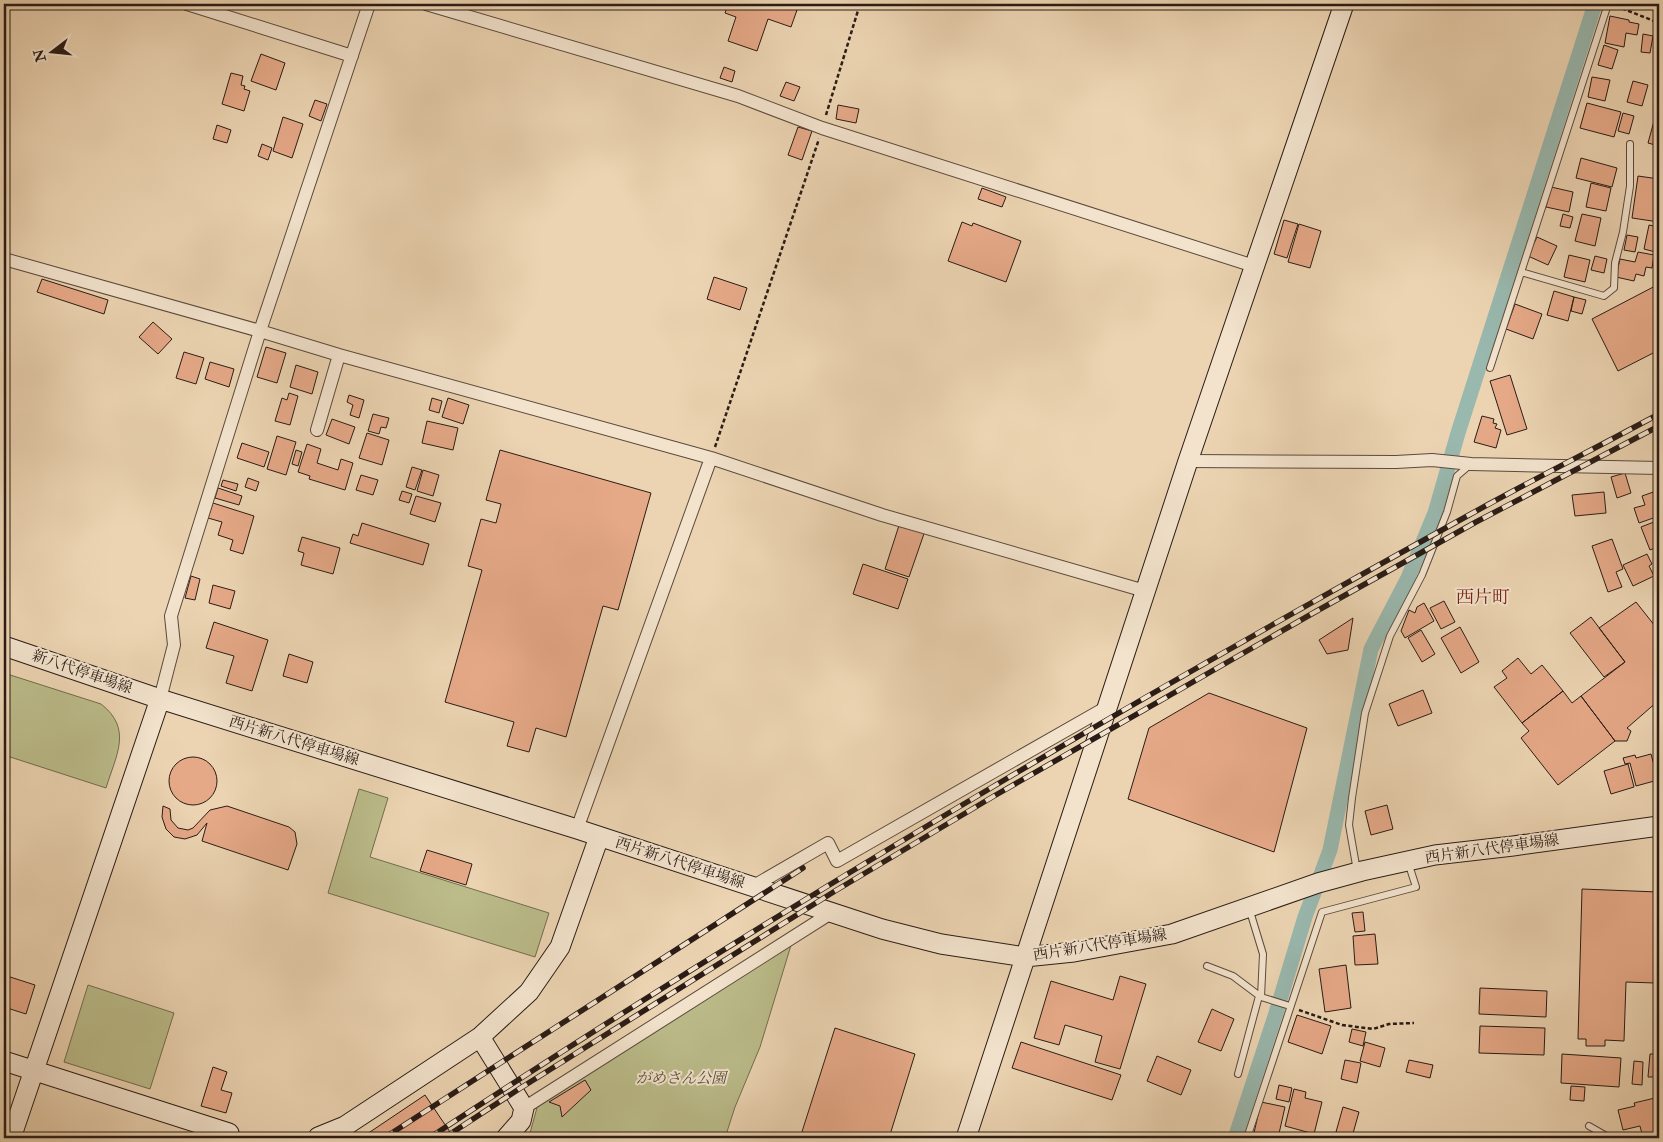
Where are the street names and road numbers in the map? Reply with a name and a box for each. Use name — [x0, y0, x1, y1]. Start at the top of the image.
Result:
street label: 新八代停車場線 — [29, 646, 135, 698]
street label: 西片新八代停車場線 — [227, 712, 361, 770]
street label: 西片新八代停車場線 — [1424, 830, 1560, 868]
street label: 西片新八代停車場線 — [613, 833, 747, 893]
street label: 西片新八代停車場線 — [1032, 925, 1168, 965]

